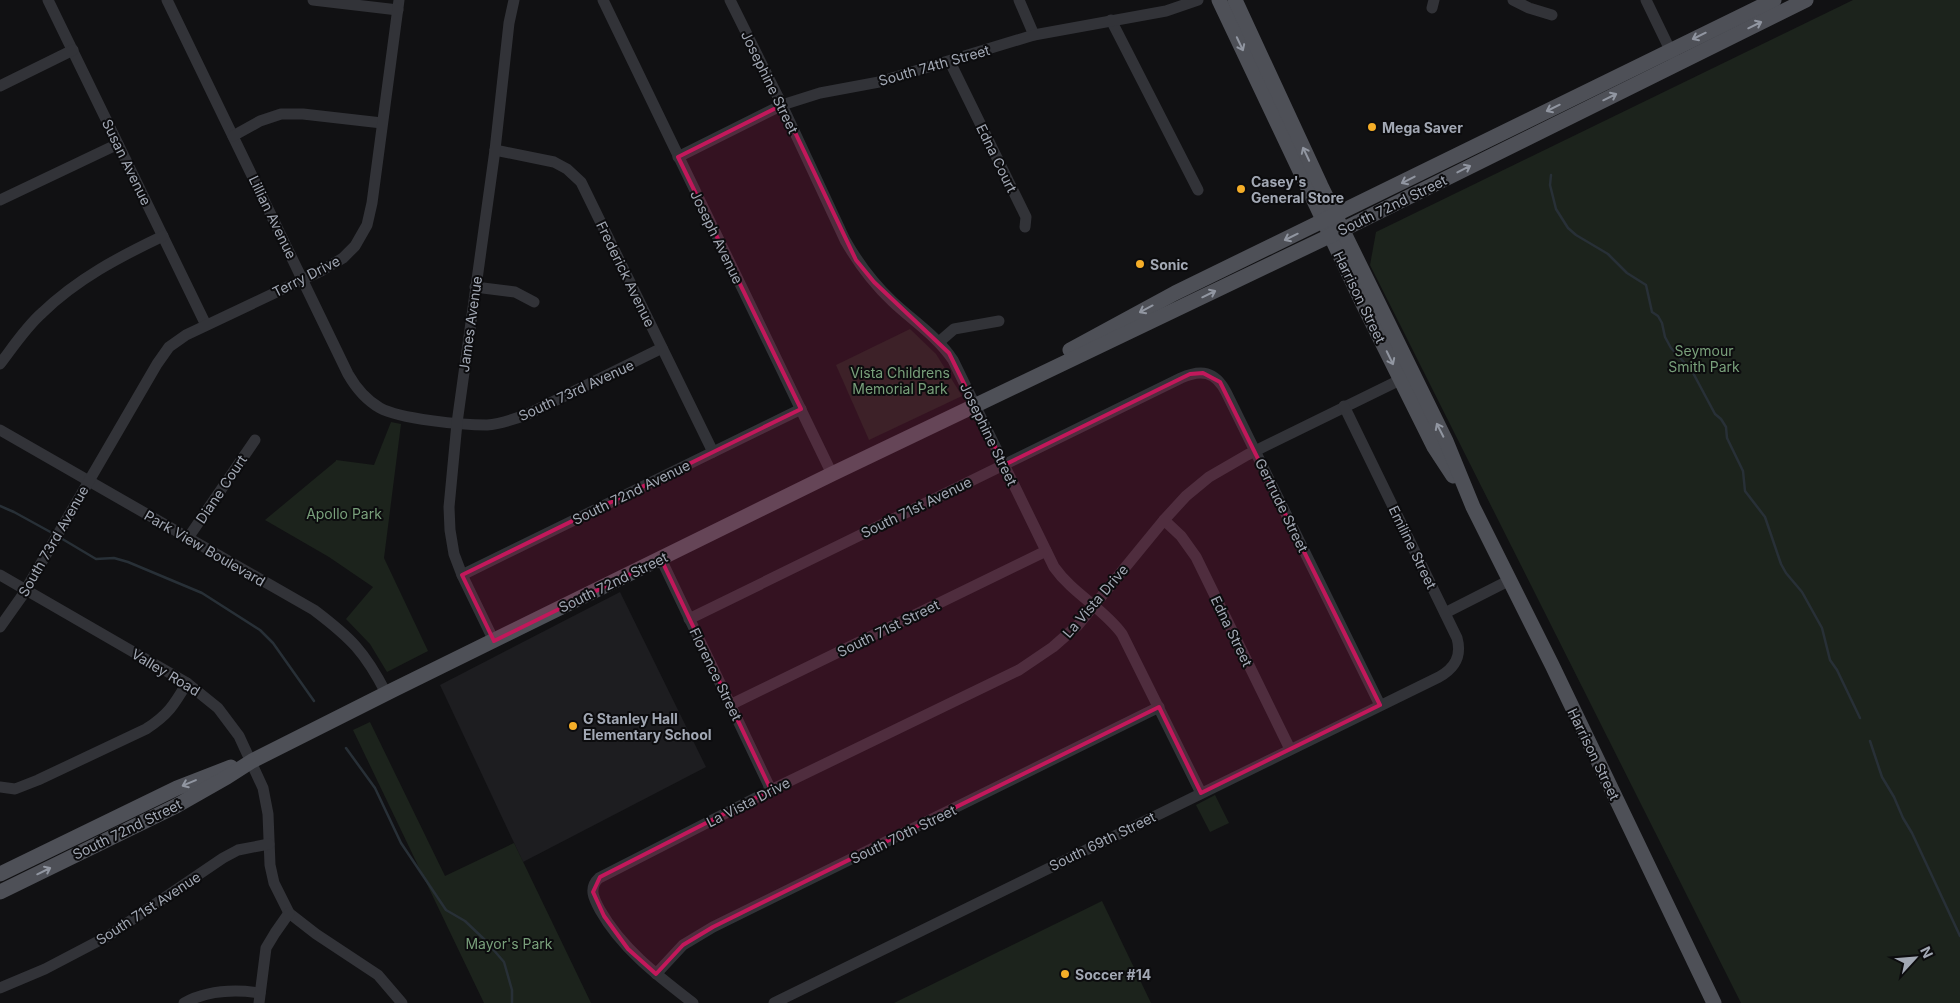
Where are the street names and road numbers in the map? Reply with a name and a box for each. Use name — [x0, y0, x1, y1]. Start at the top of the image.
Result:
street label: Josephine Street — [738, 28, 802, 136]
street label: South 74th Street — [876, 41, 992, 89]
street label: Susan Avenue — [99, 116, 155, 208]
street label: Edna Court — [973, 121, 1021, 195]
street label: South 72nd Street — [1335, 171, 1450, 239]
street label: Lillian Avenue — [245, 172, 301, 262]
street label: Joseph Avenue — [687, 187, 747, 287]
street label: Frederick Avenue — [593, 218, 659, 330]
street label: Harrison Street — [1330, 248, 1390, 346]
street label: Terry Drive — [269, 252, 343, 300]
street label: James Avenue — [455, 275, 485, 373]
street label: South 73rd Avenue — [516, 356, 636, 424]
street label: Josephine Street — [957, 380, 1021, 488]
street label: Diane Court — [192, 451, 250, 526]
street label: Gertrude Street — [1252, 455, 1312, 555]
street label: South 72nd Avenue — [569, 456, 693, 528]
street label: South 71st Avenue — [858, 473, 974, 541]
street label: South 73rd Avenue — [14, 482, 92, 600]
street label: Emiline Street — [1385, 502, 1441, 592]
street label: Park View Boulevard — [142, 506, 268, 590]
street label: South 72nd Street — [556, 548, 671, 616]
street label: La Vista Drive — [1059, 561, 1131, 641]
street label: Edna Street — [1208, 593, 1257, 670]
street label: South 71st Street — [834, 596, 942, 660]
street label: Florence Street — [686, 625, 746, 724]
street label: Valley Road — [129, 645, 203, 699]
street label: Harrison Street — [1564, 705, 1624, 803]
street label: La Vista Drive — [703, 774, 793, 830]
street label: South 72nd Street — [70, 795, 185, 863]
street label: South 70th Street — [847, 801, 959, 867]
street label: South 69th Street — [1046, 808, 1158, 874]
street label: South 71st Avenue — [93, 868, 203, 948]

